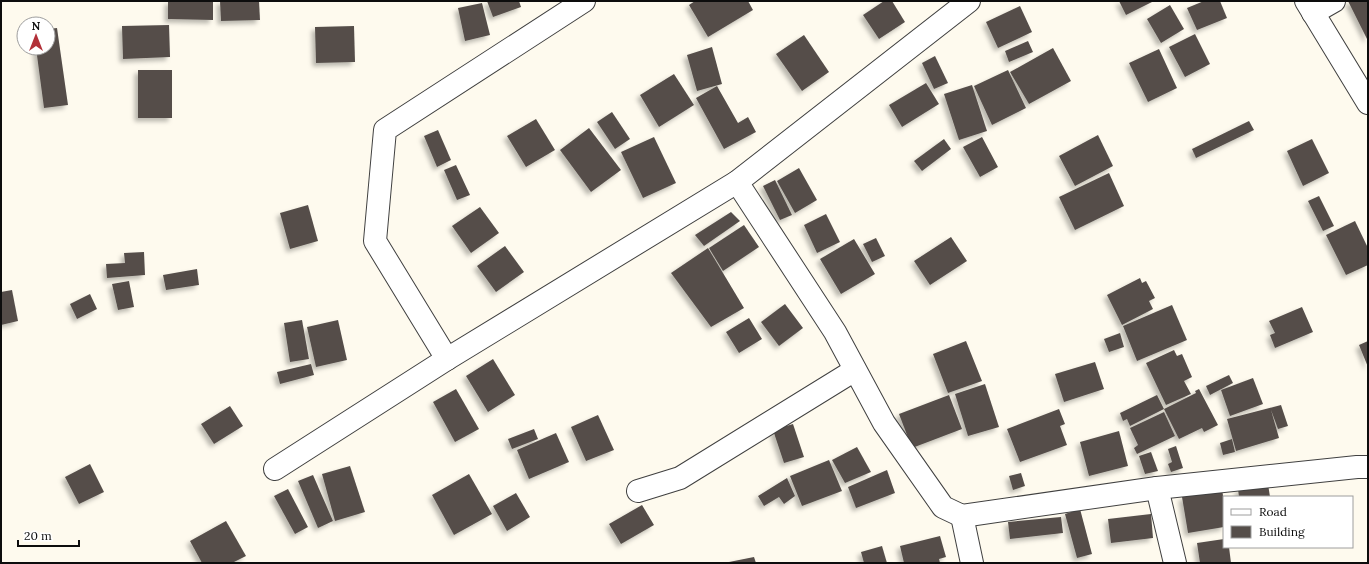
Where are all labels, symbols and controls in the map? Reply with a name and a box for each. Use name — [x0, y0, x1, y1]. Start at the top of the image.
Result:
north arrow — [16, 16, 56, 56]
text: N — [32, 19, 41, 33]
legend — [1223, 496, 1353, 548]
text: Road — [1259, 504, 1287, 519]
scale bar — [18, 522, 79, 548]
text: Building — [1259, 524, 1305, 539]
text: 20 m — [24, 528, 52, 543]

